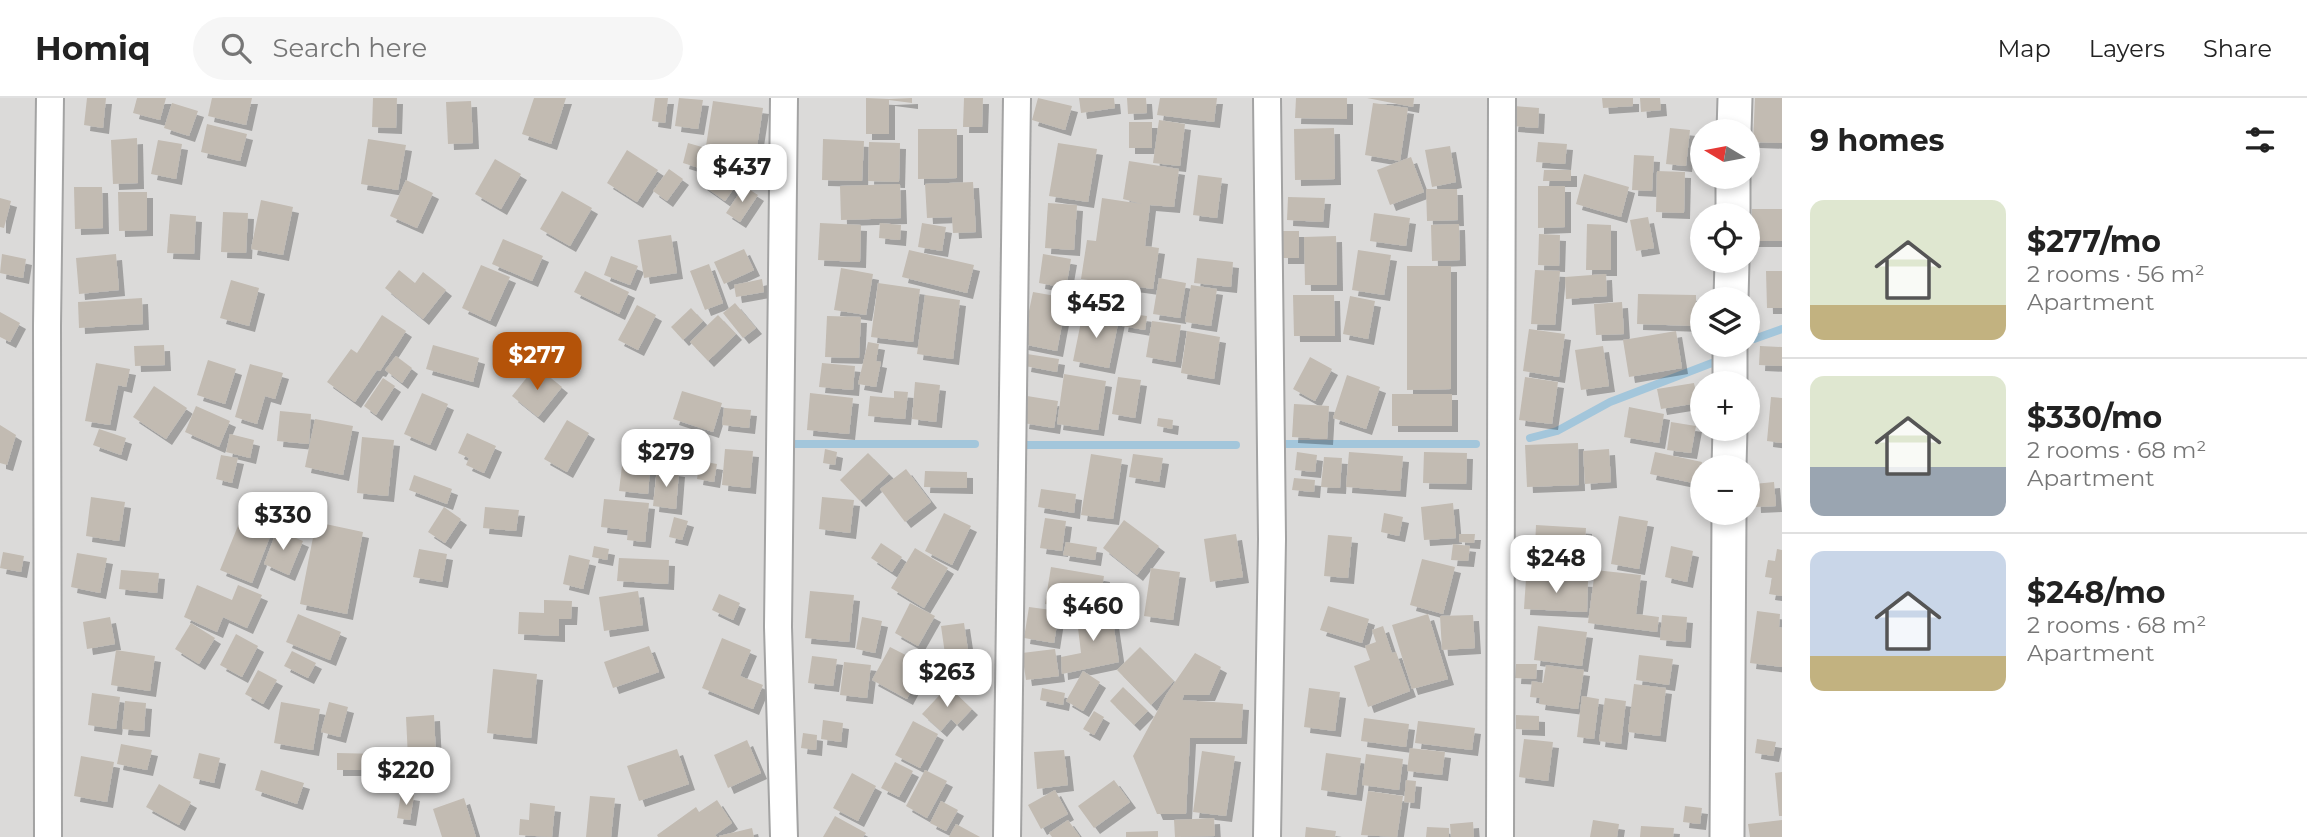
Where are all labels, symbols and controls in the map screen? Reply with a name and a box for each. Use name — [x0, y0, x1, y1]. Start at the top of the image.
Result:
search box — [193, 17, 683, 80]
text: Homiq — [35, 28, 151, 68]
icon: search — [217, 29, 255, 67]
text: Search here — [273, 32, 427, 64]
text: Map — [1997, 34, 2051, 63]
text: Layers — [2089, 34, 2165, 63]
text: Share — [2203, 34, 2272, 63]
north arrow — [1690, 119, 1760, 189]
map controls — [1690, 119, 1760, 525]
icon: filters — [2241, 121, 2279, 159]
text: 9 homes — [1810, 122, 1945, 159]
pin: $437 — [701, 144, 783, 204]
text: $437 — [713, 153, 771, 181]
button: locate — [1690, 203, 1760, 273]
text: $277/mo — [2027, 223, 2161, 260]
icon: home — [1866, 228, 1950, 312]
text: 2 rooms · 56 m² — [2027, 260, 2205, 288]
pin: $452 — [1055, 280, 1137, 340]
button: layers — [1690, 287, 1760, 357]
text: Apartment — [2027, 288, 2155, 316]
text: $452 — [1067, 289, 1125, 317]
pin: $277 — [496, 332, 578, 392]
text: $277 — [509, 341, 565, 369]
button: + — [1690, 371, 1760, 441]
text: $330/mo — [2027, 399, 2162, 436]
icon: home — [1866, 404, 1950, 488]
pin: $279 — [625, 430, 707, 489]
text: 2 rooms · 68 m² — [2027, 436, 2206, 464]
text: $279 — [637, 438, 695, 466]
button: − — [1690, 455, 1760, 525]
text: Apartment — [2027, 464, 2155, 492]
pin: $330 — [242, 492, 324, 552]
text: $330 — [254, 501, 312, 529]
pin: $248 — [1515, 536, 1597, 595]
text: $248 — [1526, 544, 1586, 572]
text: $248/mo — [2027, 574, 2165, 611]
icon: home — [1866, 579, 1950, 663]
pin: $460 — [1052, 584, 1134, 643]
text: $460 — [1062, 592, 1124, 620]
text: 2 rooms · 68 m² — [2027, 611, 2206, 639]
text: Apartment — [2027, 639, 2155, 667]
pin: $263 — [906, 650, 988, 709]
text: $263 — [919, 658, 975, 686]
pin: $220 — [365, 748, 447, 807]
text: $220 — [377, 756, 435, 784]

